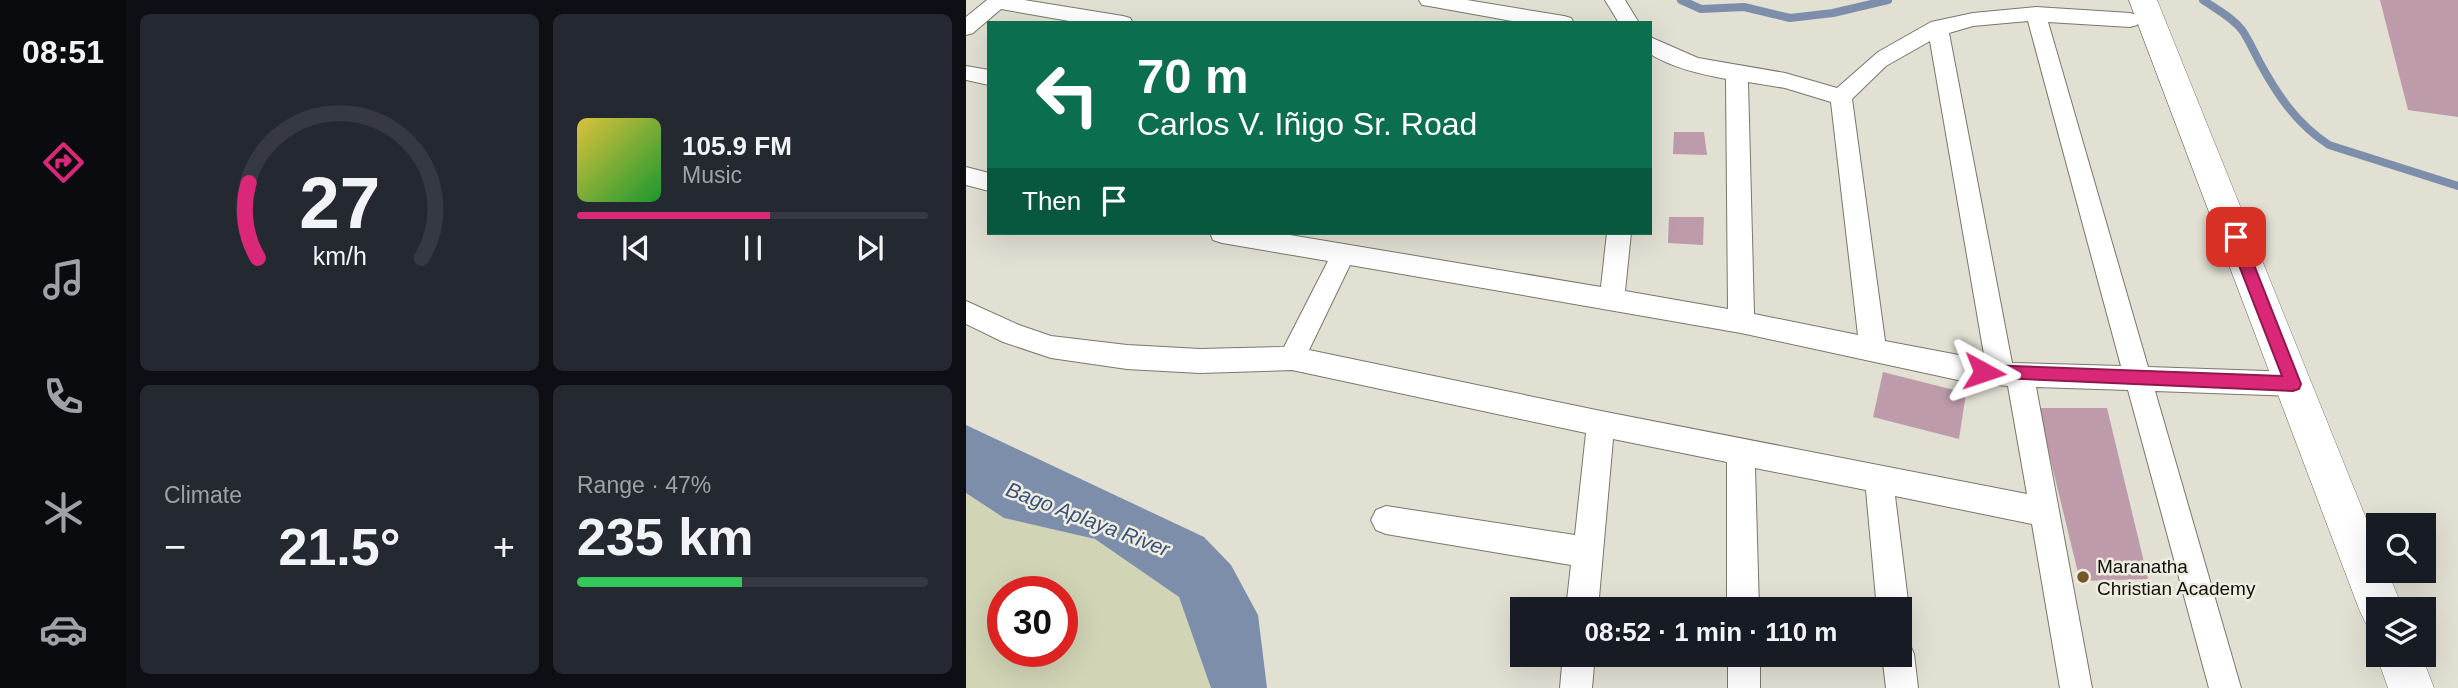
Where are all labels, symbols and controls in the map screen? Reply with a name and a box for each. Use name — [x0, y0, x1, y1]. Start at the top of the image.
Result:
text: 08:51 — [22, 34, 104, 70]
icon: left — [1022, 49, 1113, 140]
text: 70 m — [1137, 49, 1249, 103]
text: Carlos V. Iñigo Sr. Road — [1137, 106, 1477, 142]
text: 105.9 FM — [682, 131, 792, 161]
icon: directions — [39, 138, 88, 187]
text: Music — [682, 162, 742, 188]
text: 27 — [299, 163, 380, 244]
icon: arrive — [1095, 182, 1133, 220]
text: Then — [1022, 186, 1081, 216]
pin — [2206, 207, 2266, 267]
icon: arrive — [2217, 218, 2255, 256]
icon: previous — [617, 229, 655, 267]
icon: pause — [734, 229, 772, 267]
icon: next — [851, 229, 889, 267]
text: km/h — [312, 242, 367, 270]
icon: music — [39, 255, 88, 304]
position arrow — [1947, 335, 2021, 409]
icon: phone — [39, 372, 88, 421]
text: Range · 47% — [577, 472, 711, 498]
water label: Bago Aplaya River — [1003, 477, 1174, 561]
text: Climate — [164, 482, 242, 508]
icon: climate — [39, 488, 88, 537]
text: 235 km — [577, 508, 753, 566]
map controls — [2366, 513, 2436, 667]
button: search — [2366, 513, 2436, 583]
text: 21.5° — [278, 518, 401, 576]
text: − — [164, 526, 186, 568]
text: + — [493, 526, 515, 568]
place label: Maranatha Christian Academy — [2097, 556, 2256, 599]
marker: Maranatha Christian Academy — [2075, 569, 2091, 585]
speed limit sign: 30 — [987, 576, 1078, 667]
button: layers — [2366, 597, 2436, 667]
icon: car — [39, 605, 88, 654]
text: 08:52 · 1 min · 110 m — [1585, 617, 1837, 647]

